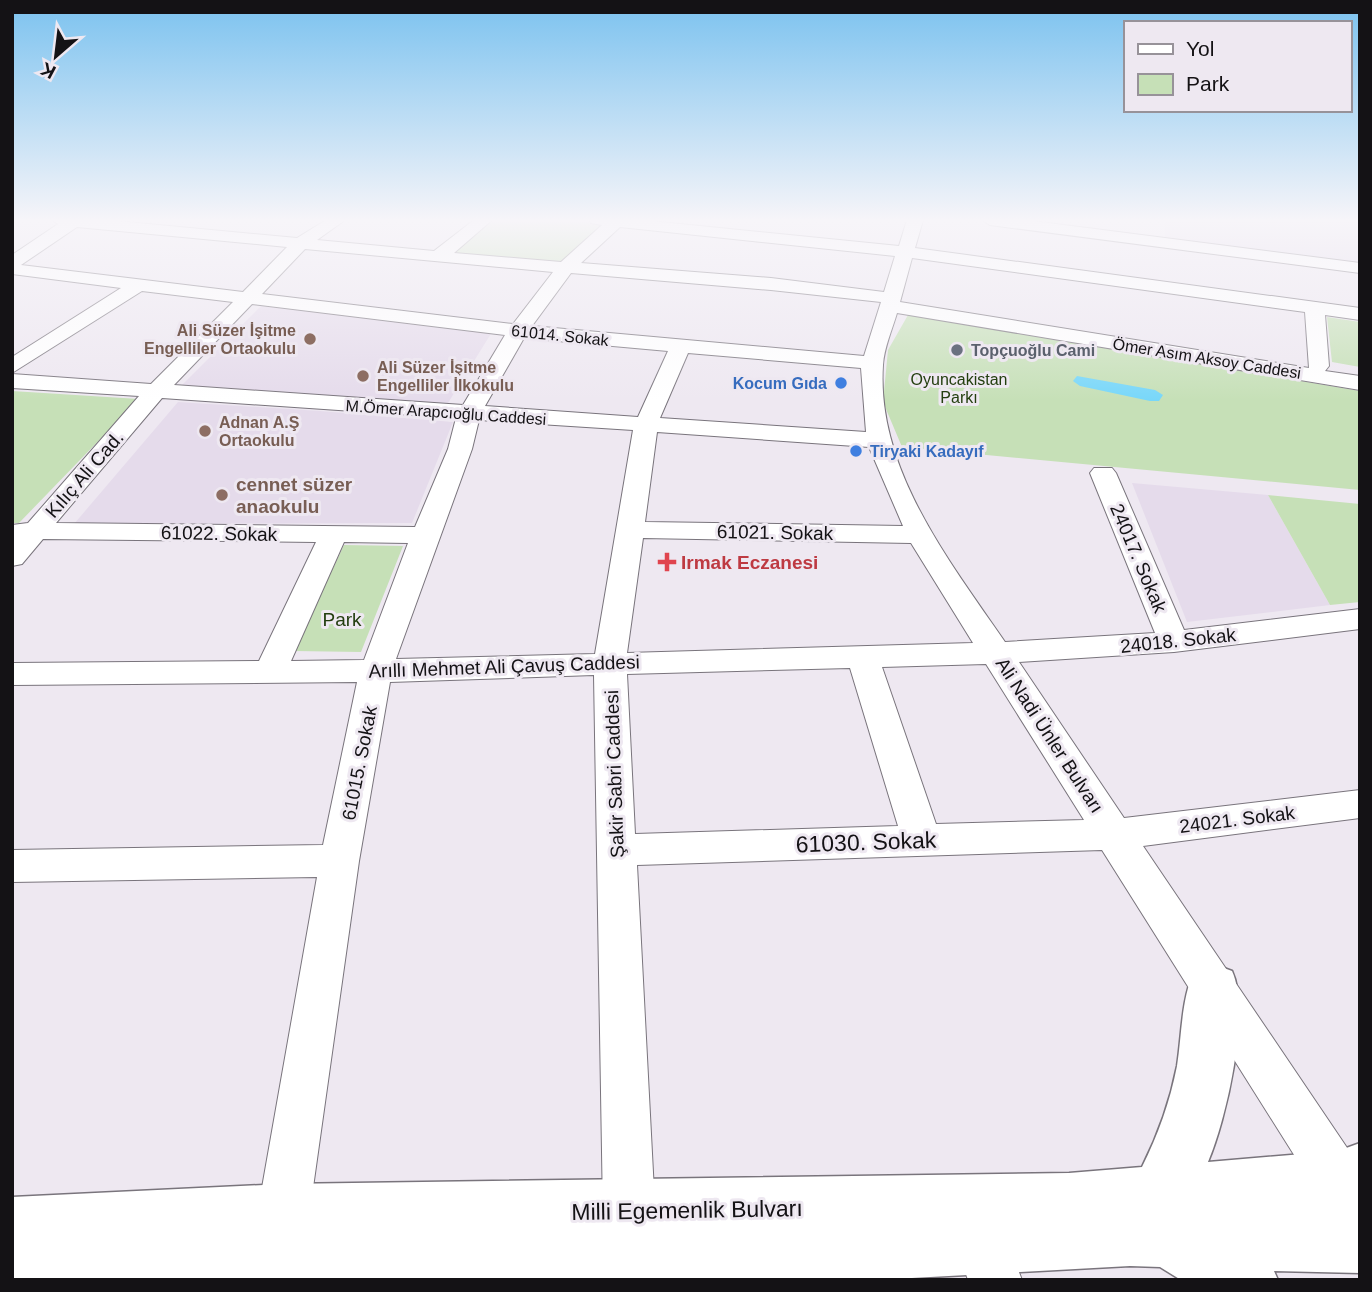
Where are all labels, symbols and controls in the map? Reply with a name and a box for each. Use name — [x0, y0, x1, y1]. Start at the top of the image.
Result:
north arrow — [21, 21, 91, 91]
legend — [1124, 21, 1351, 112]
text: Yol — [1186, 37, 1214, 60]
text: K — [37, 58, 59, 83]
text: Park — [1186, 72, 1230, 95]
place label: Ali Süzer İşitme Engelliler Ortaokulu — [144, 322, 296, 357]
street label: 61014. Sokak — [510, 322, 610, 349]
marker: Ali Süzer İşitme Engelliler Ortaokulu — [302, 331, 318, 347]
street label: Ömer Asım Aksoy Caddesi — [1112, 335, 1302, 382]
marker: Topçuoğlu Cami — [949, 342, 965, 358]
place label: Topçuoğlu Cami — [971, 342, 1095, 359]
place label: Ali Süzer İşitme Engelliler İlkokulu — [377, 359, 514, 394]
marker: Ali Süzer İşitme Engelliler İlkokulu — [355, 368, 371, 384]
park label: Oyuncakistan Parkı — [911, 371, 1007, 406]
place label: Kocum Gıda — [733, 375, 827, 392]
marker: Kocum Gıda — [833, 375, 849, 391]
street label: M.Ömer Arapcıoğlu Caddesi — [345, 397, 547, 428]
place label: Adnan A.Ş Ortaokulu — [219, 414, 300, 449]
marker: Adnan A.Ş Ortaokulu — [197, 423, 213, 439]
street label: Kılıç Ali Cad. — [41, 427, 128, 522]
marker: Tiryaki Kadayıf — [848, 443, 864, 459]
place label: Tiryaki Kadayıf — [870, 443, 984, 460]
place label: cennet süzer anaokulu — [236, 474, 353, 517]
marker: cennet süzer anaokulu — [214, 487, 230, 503]
street label: 24017. Sokak — [1106, 501, 1171, 616]
street label: 61021. Sokak — [717, 521, 834, 544]
street label: 61022. Sokak — [161, 522, 278, 545]
place label: Irmak Eczanesi — [681, 552, 818, 573]
marker: Irmak Eczanesi — [659, 554, 675, 570]
park label: Park — [322, 609, 362, 630]
street label: 24018. Sokak — [1119, 624, 1237, 657]
street label: Arıllı Mehmet Ali Çavuş Caddesi — [368, 651, 640, 682]
street label: Ali Nadi Ünler Bulvarı — [992, 654, 1108, 817]
street label: Şakir Sabri Caddesi — [601, 690, 628, 858]
street label: 61015. Sokak — [338, 704, 381, 822]
street label: 24021. Sokak — [1178, 802, 1297, 837]
street label: 61030. Sokak — [795, 827, 937, 857]
street label: Milli Egemenlik Bulvarı — [571, 1195, 803, 1225]

